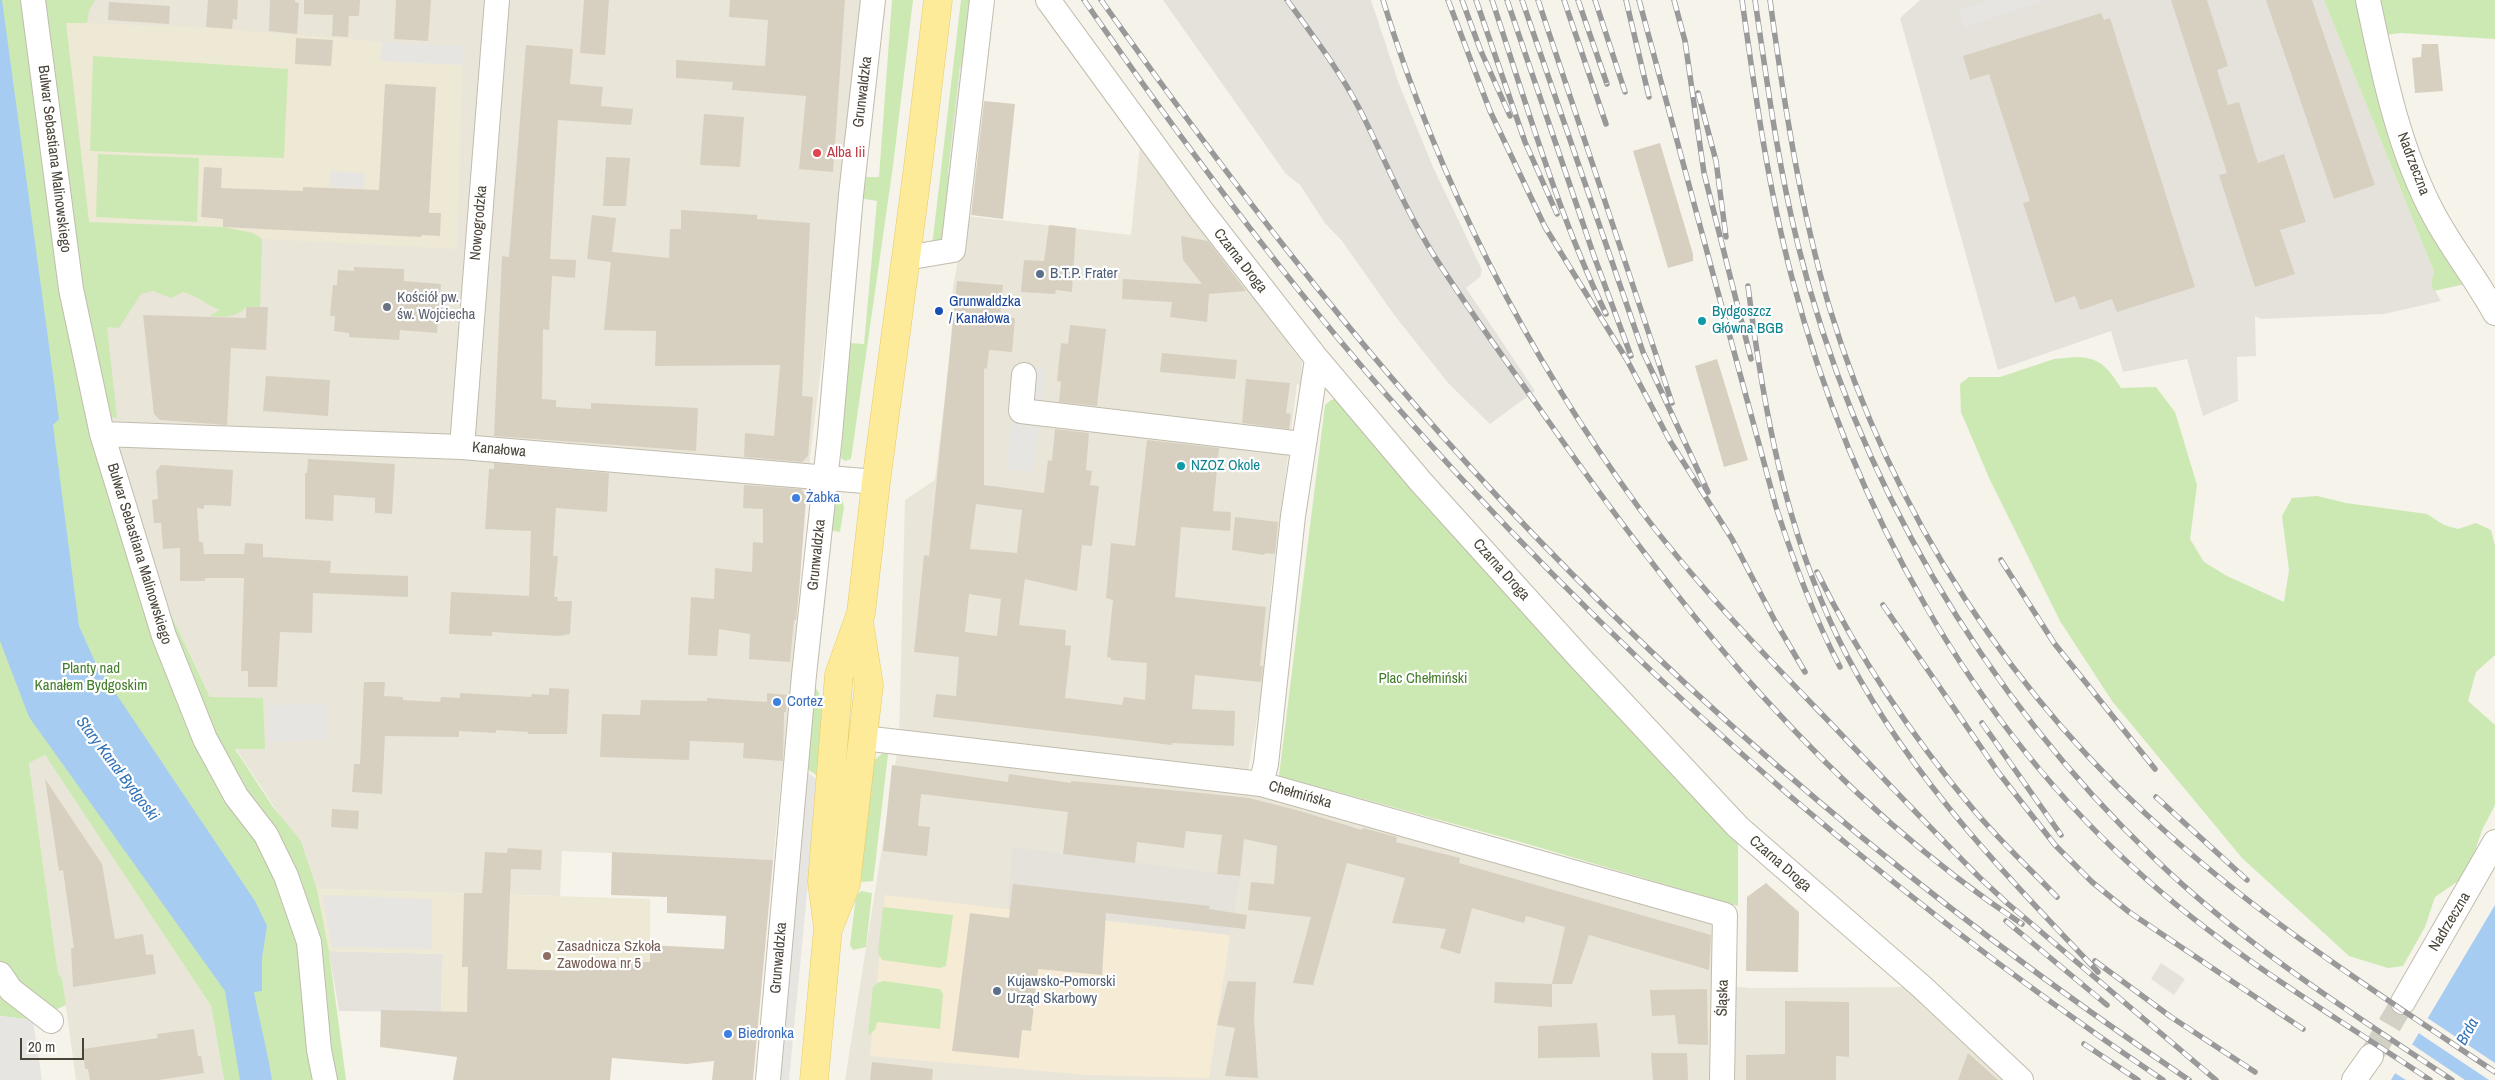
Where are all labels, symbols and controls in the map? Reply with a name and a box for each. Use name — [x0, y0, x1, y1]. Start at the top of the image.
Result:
street label: Grunwaldzka — [850, 55, 876, 129]
street label: Bulwar Sebastiana Malinowskiego — [34, 64, 74, 254]
street label: Nadrzeczna — [2393, 130, 2433, 198]
place label: Alba Iii — [827, 144, 865, 162]
marker: Alba Iii — [811, 147, 823, 159]
street label: Nowogrodzka — [467, 185, 491, 261]
street label: Czarna Droga — [1209, 225, 1271, 297]
place label: B.T.P. Frater — [1050, 265, 1117, 283]
marker: B.T.P. Frater — [1034, 268, 1046, 280]
place label: Kościół pw. św. Wojciecha — [397, 289, 475, 324]
place label: Grunwaldzka / Kanałowa — [949, 293, 1021, 328]
marker: Kościół pw. św. Wojciecha — [381, 301, 393, 313]
place label: Bydgoszcz Główna BGB — [1712, 303, 1783, 338]
marker: Grunwaldzka / Kanałowa — [933, 305, 945, 317]
marker: Bydgoszcz Główna BGB — [1696, 315, 1708, 327]
street label: Kanałowa — [471, 439, 527, 461]
place label: NZOZ Okole — [1191, 457, 1260, 475]
marker: NZOZ Okole — [1175, 460, 1187, 472]
street label: Bulwar Sebastiana Malinowskiego — [103, 461, 175, 647]
place label: Żabka — [806, 489, 840, 507]
marker: Żabka — [790, 492, 802, 504]
street label: Grunwaldzka — [804, 518, 830, 592]
street label: Czarna Droga — [1469, 536, 1533, 604]
park label: Planty nad Kanałem Bydgoskim — [35, 660, 147, 695]
park label: Plac Chełmiński — [1379, 670, 1467, 688]
place label: Cortez — [787, 693, 823, 711]
marker: Cortez — [771, 696, 783, 708]
water label: Stary Kanał Bydgoski — [72, 713, 162, 825]
street label: Chełmińska — [1266, 777, 1334, 813]
street label: Czarna Droga — [1745, 832, 1815, 896]
street label: Nadrzeczna — [2425, 889, 2475, 955]
street label: Grunwaldzka — [767, 921, 791, 995]
place label: Zasadnicza Szkoła Zawodowa nr 5 — [557, 938, 661, 973]
marker: Zasadnicza Szkoła Zawodowa nr 5 — [541, 950, 553, 962]
place label: Kujawsko-Pomorski Urząd Skarbowy — [1007, 973, 1116, 1008]
street label: Śląska — [1713, 979, 1733, 1017]
marker: Kujawsko-Pomorski Urząd Skarbowy — [991, 985, 1003, 997]
water label: Brda — [2453, 1015, 2483, 1049]
place label: Biedronka — [738, 1025, 794, 1043]
scale bar — [22, 1028, 86, 1060]
marker: Biedronka — [722, 1028, 734, 1040]
text: 20 m — [28, 1036, 55, 1057]

